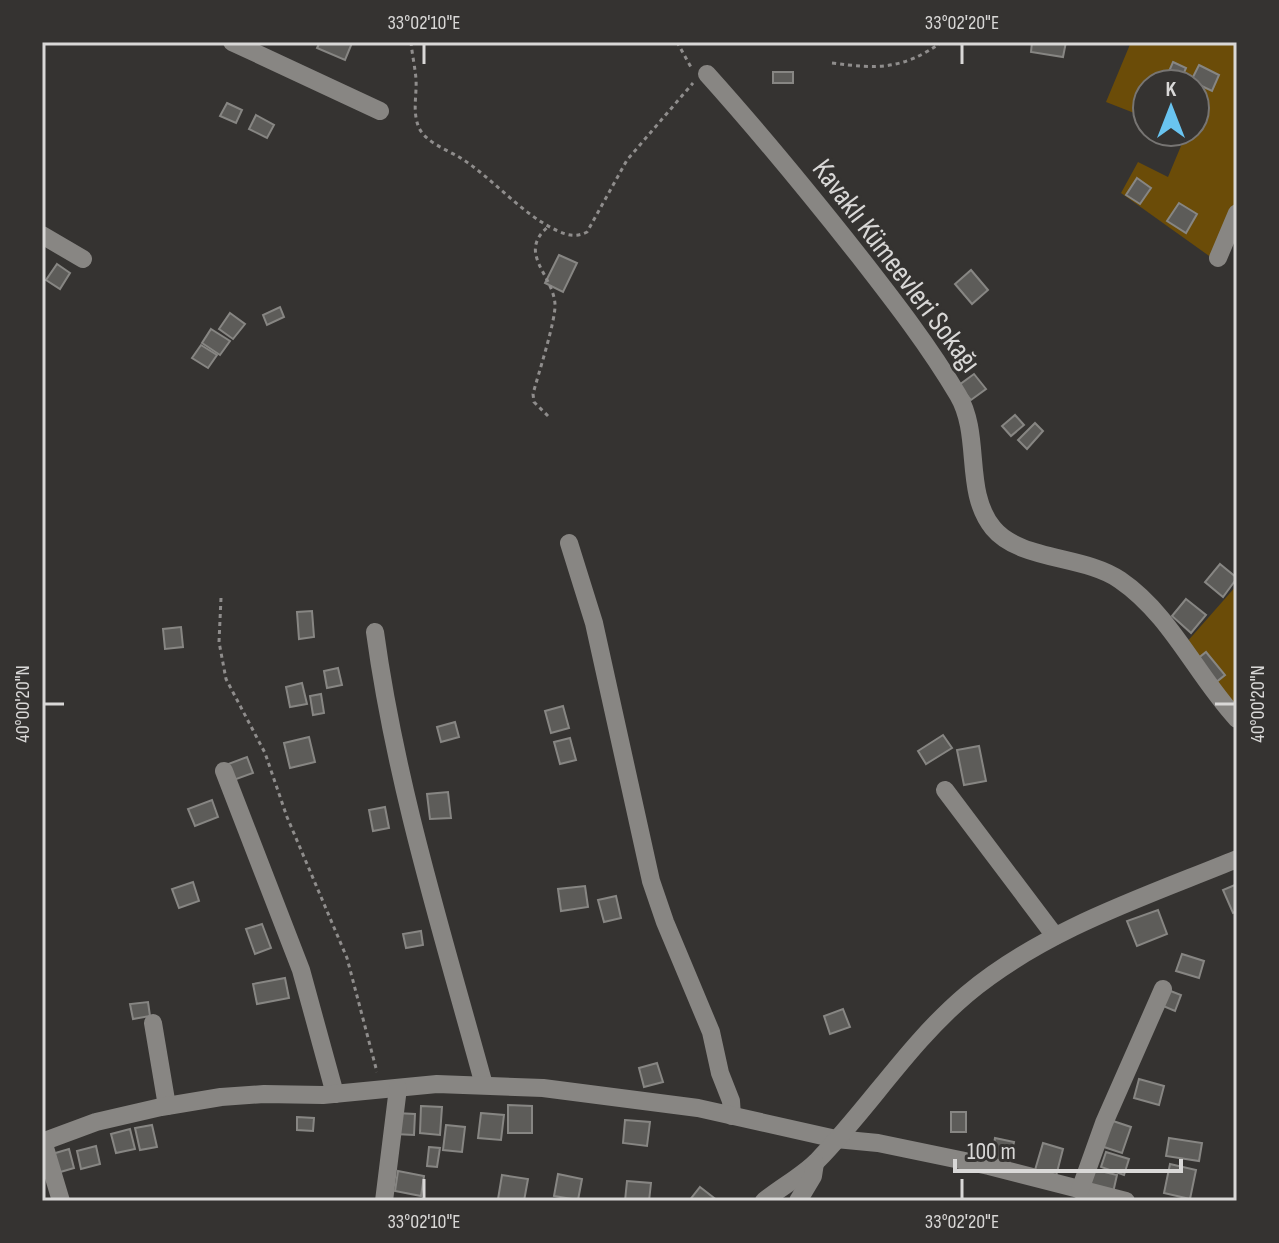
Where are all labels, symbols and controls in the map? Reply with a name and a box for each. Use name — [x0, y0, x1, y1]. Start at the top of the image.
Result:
text: 33°02'10"E — [387, 11, 461, 35]
text: 33°02'20"E — [925, 11, 999, 35]
north arrow — [1131, 68, 1211, 148]
text: K — [1166, 76, 1177, 103]
street label: Kavaklı Kümeevleri Sokağı — [804, 152, 988, 380]
text: 40°00'20"N — [11, 665, 35, 743]
text: 40°00'20"N — [1246, 665, 1270, 743]
scale bar — [955, 1123, 1181, 1173]
text: 100 m — [967, 1137, 1016, 1166]
text: 33°02'10"E — [387, 1210, 461, 1234]
text: 33°02'20"E — [925, 1210, 999, 1234]

